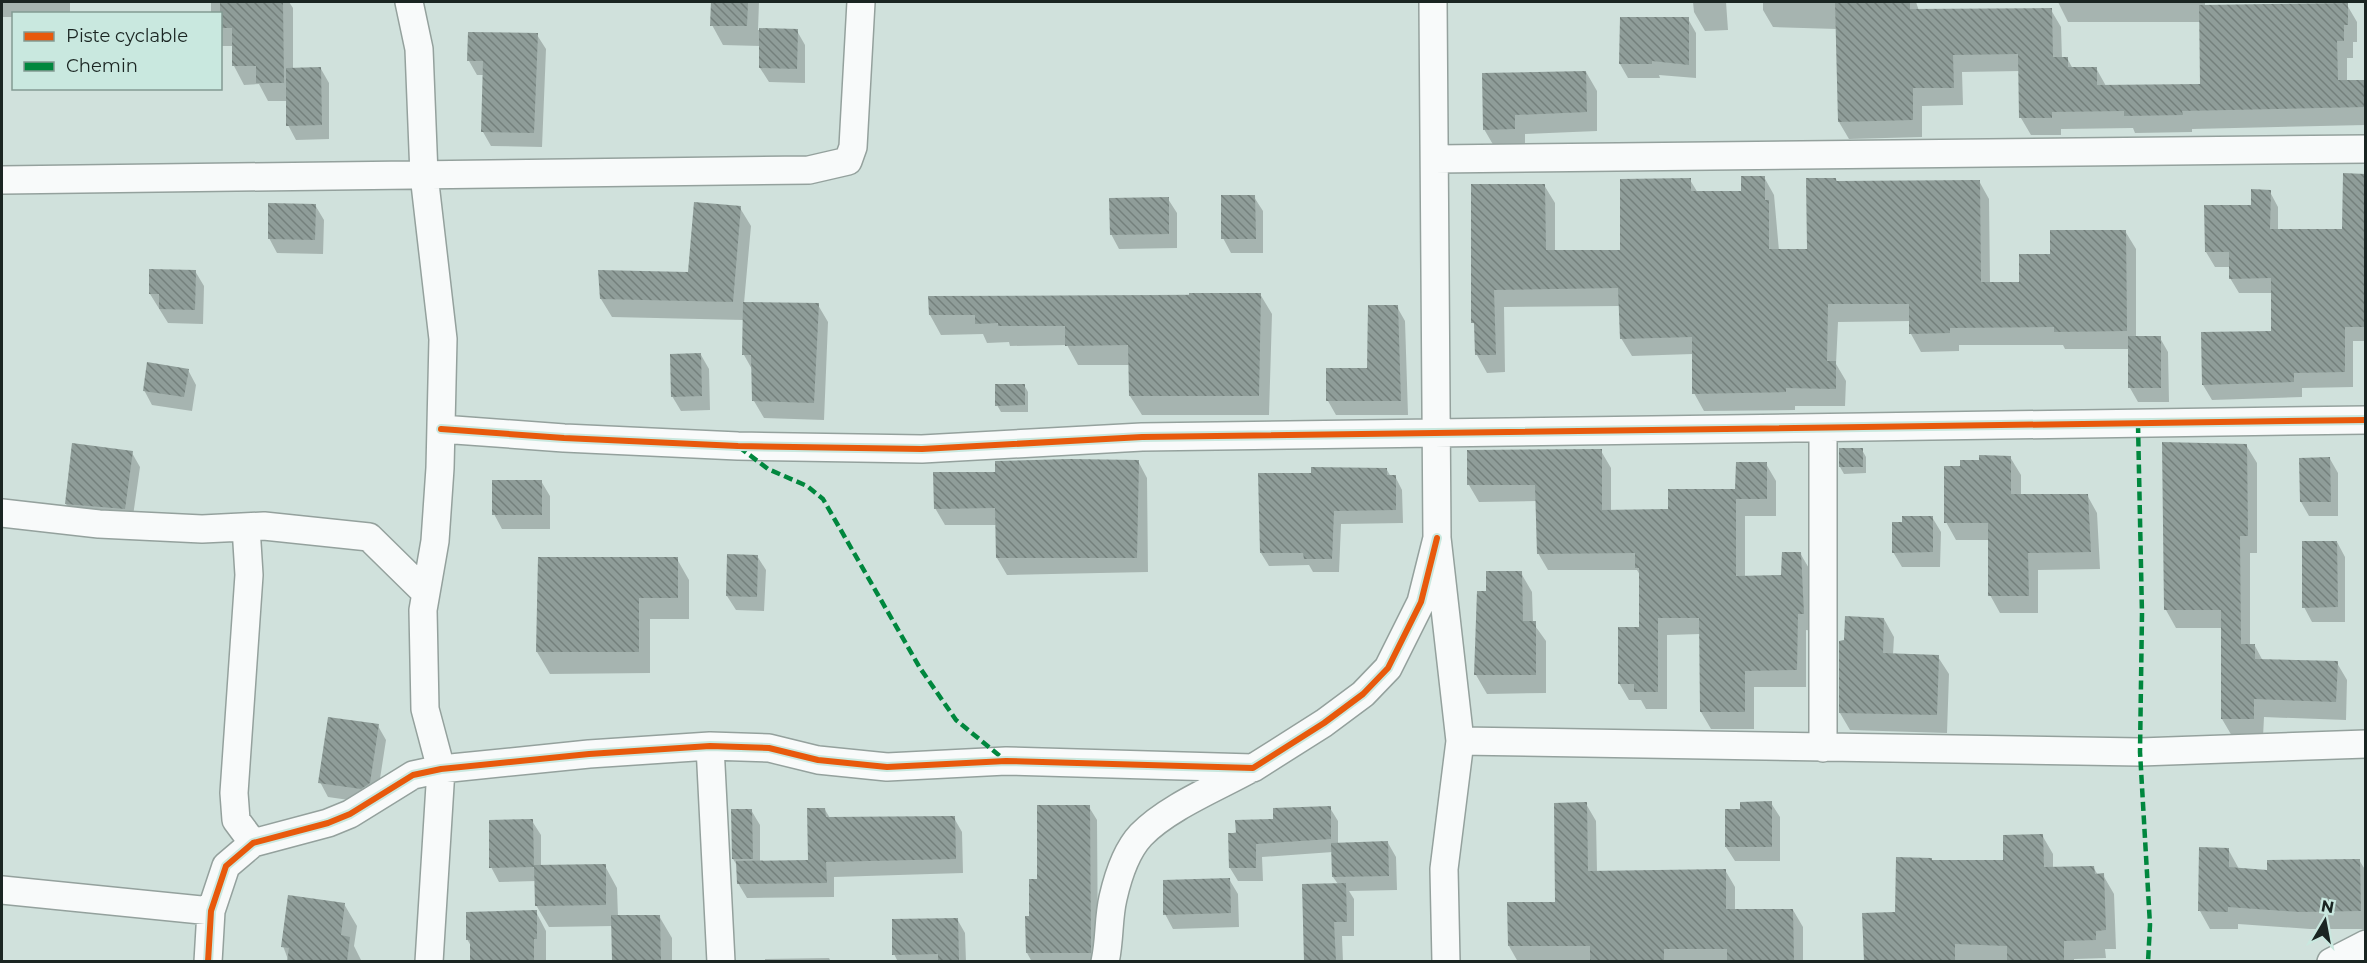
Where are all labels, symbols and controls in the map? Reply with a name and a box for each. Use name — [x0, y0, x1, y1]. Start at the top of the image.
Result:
legend — [12, 12, 222, 90]
text: Piste cyclable — [66, 25, 188, 47]
text: Chemin — [66, 55, 138, 77]
north arrow — [2295, 891, 2355, 951]
text: N — [2319, 896, 2336, 917]

